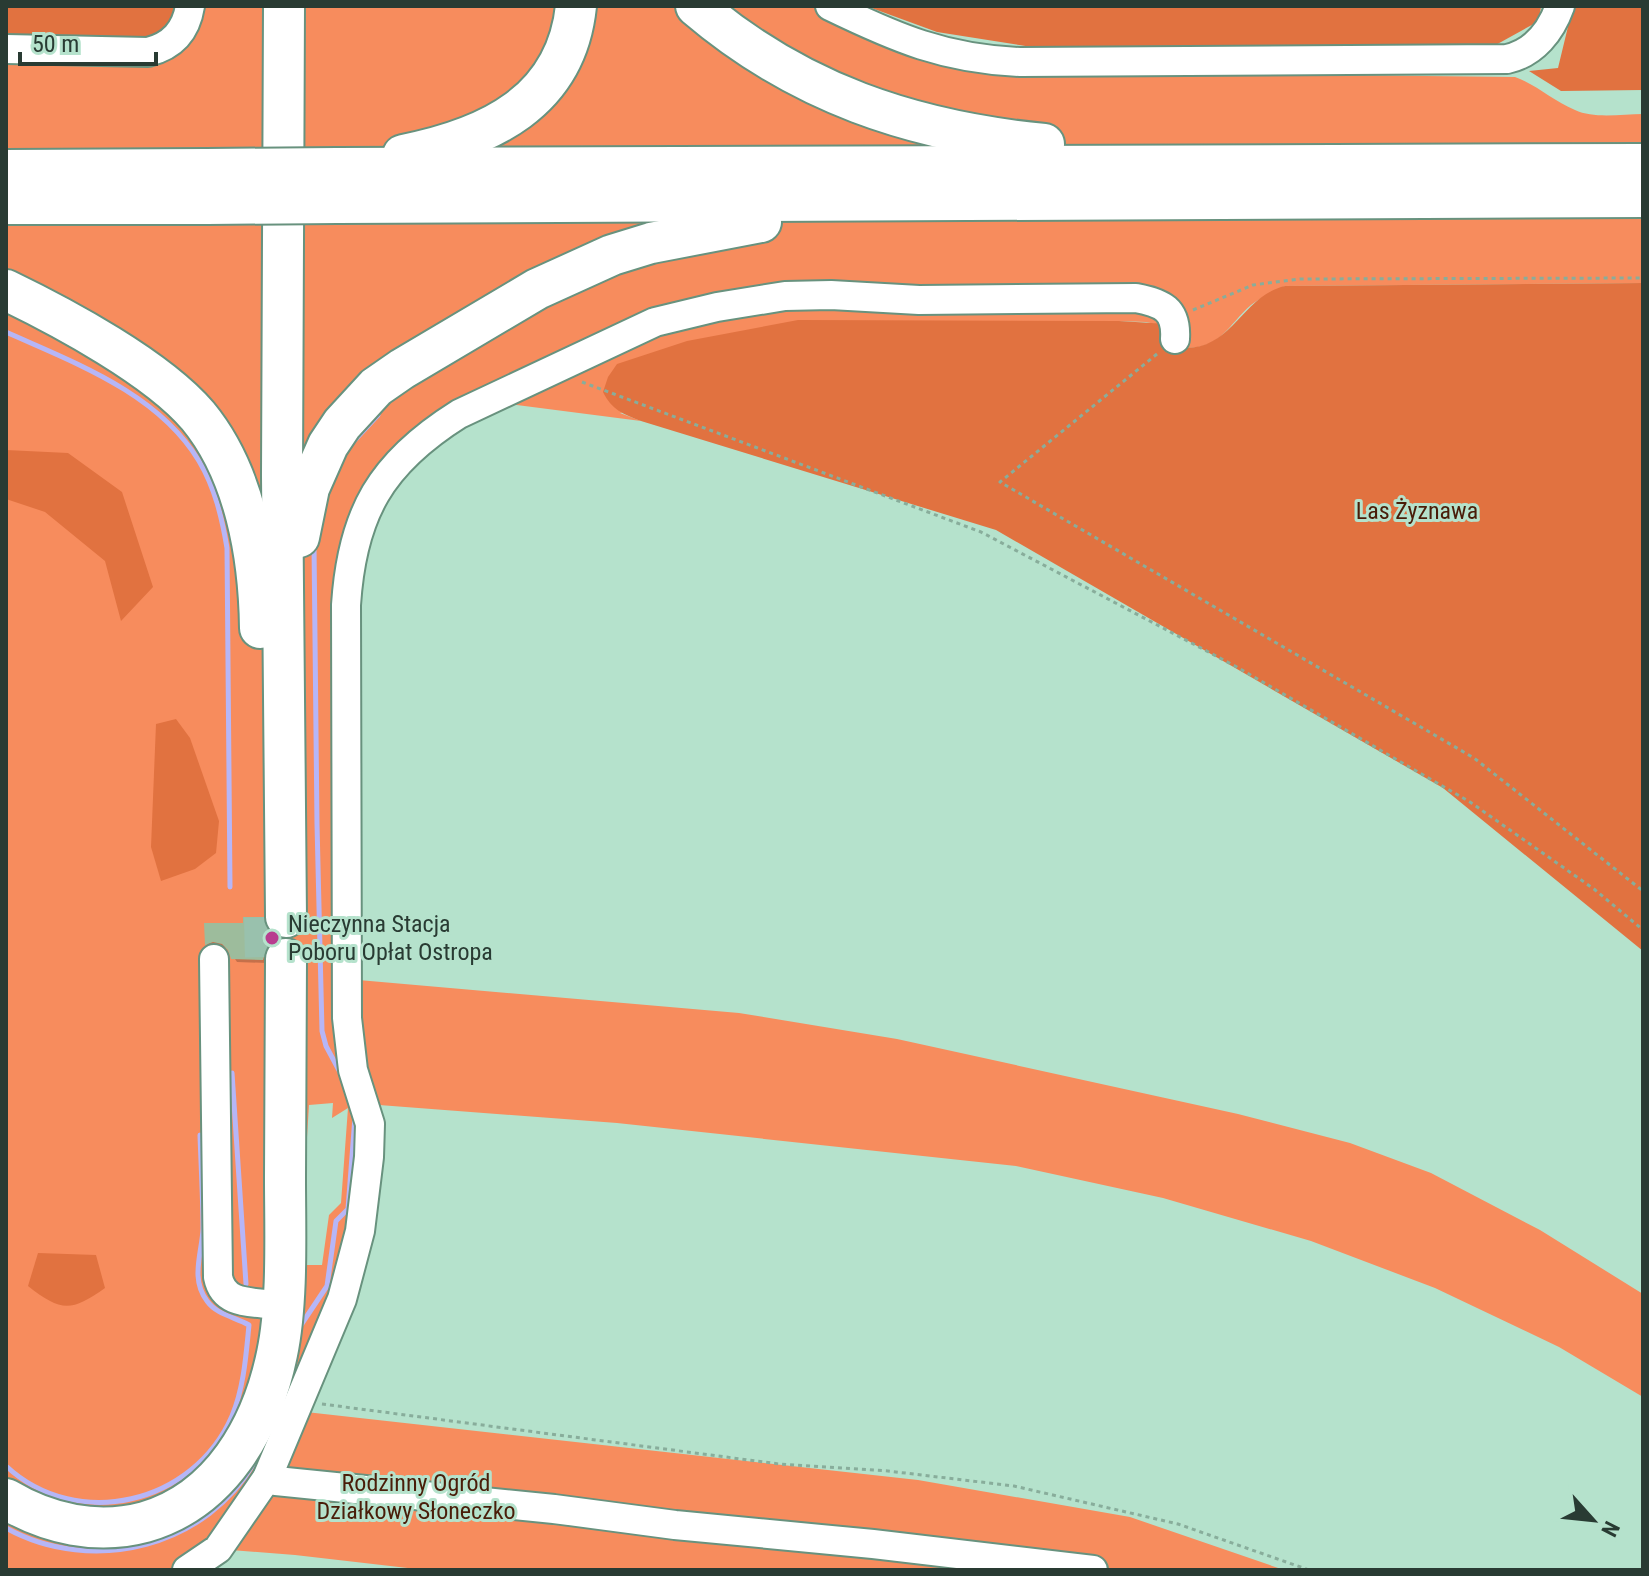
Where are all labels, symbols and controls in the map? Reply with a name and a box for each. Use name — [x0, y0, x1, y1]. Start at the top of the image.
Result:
scale bar — [20, 16, 156, 66]
text: 50 m — [32, 30, 79, 58]
park label: Las Żyznawa — [1356, 497, 1478, 525]
place label: Nieczynna Stacja Poboru Opłat Ostropa — [288, 910, 493, 966]
marker: Nieczynna Stacja Poboru Opłat Ostropa — [263, 929, 281, 947]
park label: Rodzinny Ogród Działkowy Słoneczko — [316, 1469, 516, 1525]
north arrow — [1553, 1480, 1633, 1560]
text: N — [1596, 1517, 1625, 1541]

